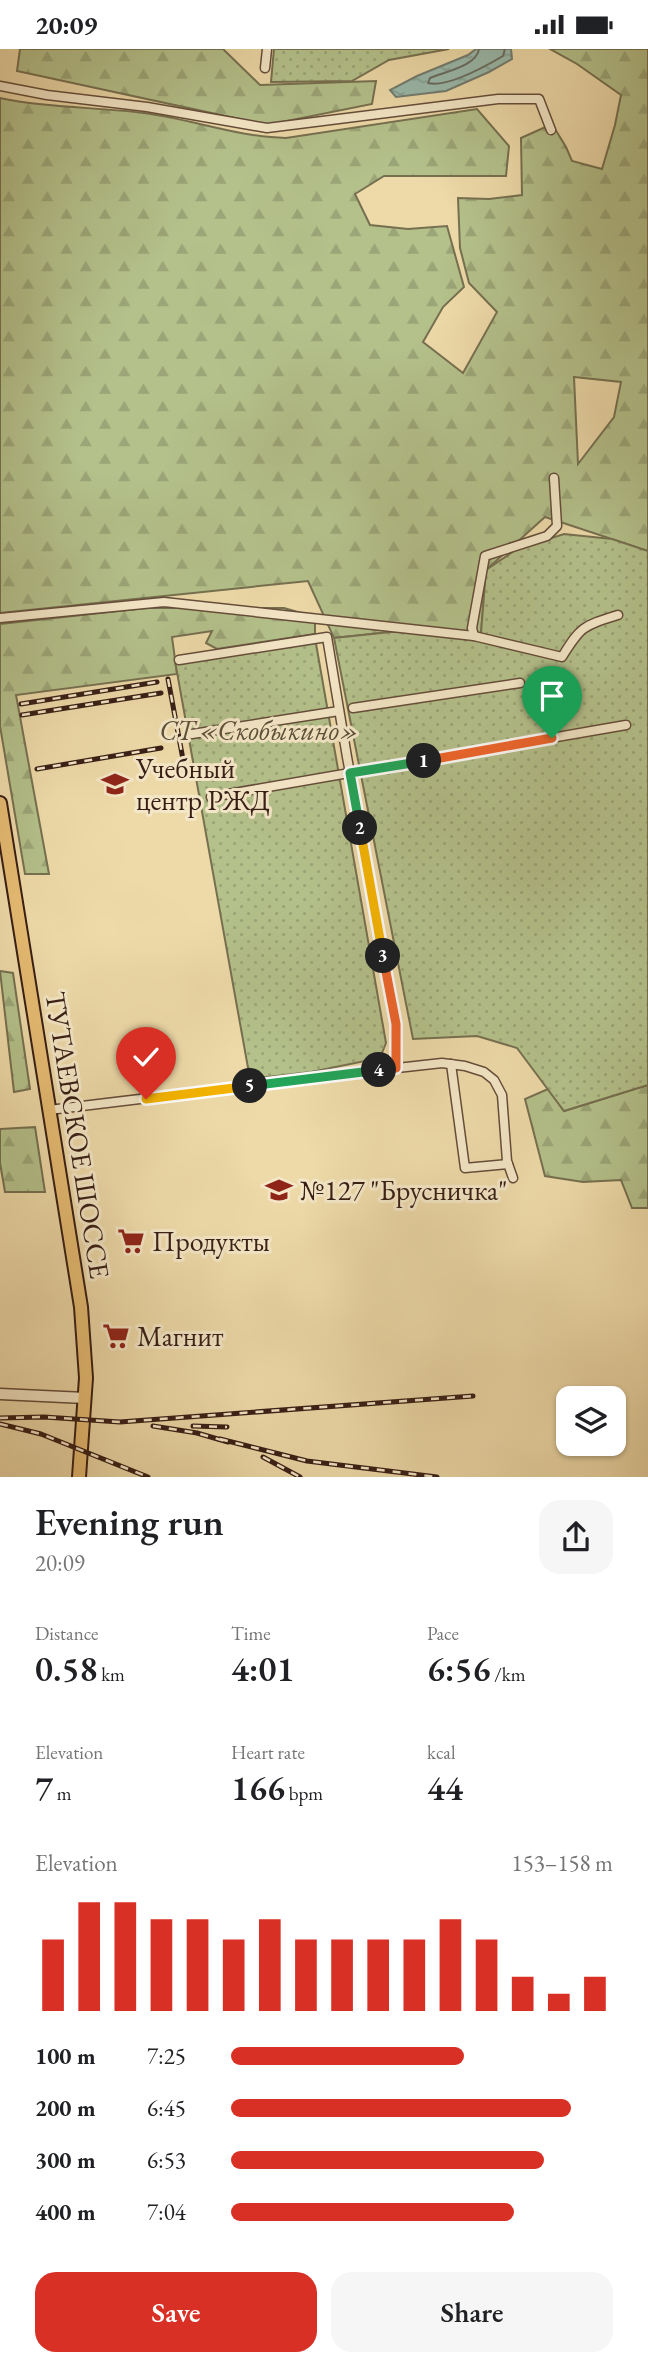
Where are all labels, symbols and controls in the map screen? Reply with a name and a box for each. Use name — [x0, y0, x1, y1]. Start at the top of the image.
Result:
text: 20:09 — [35, 8, 97, 42]
pin — [522, 666, 582, 738]
icon: arrive — [533, 677, 571, 715]
park label: СТ «Скобыкино» — [159, 712, 359, 748]
pin: 1 — [406, 743, 442, 779]
text: 1 — [418, 748, 429, 773]
place label: Учебный центр РЖД — [135, 750, 270, 818]
school or university icon: Учебный центр РЖД — [100, 769, 130, 799]
pin: 2 — [342, 811, 378, 845]
text: 2 — [354, 815, 365, 840]
pin: 3 — [366, 939, 400, 974]
text: 3 — [377, 943, 388, 968]
street label: ТУТАЕВСКОЕ ШОССЕ — [38, 989, 119, 1281]
pin — [116, 1027, 176, 1099]
icon: check — [127, 1038, 165, 1076]
pin: 4 — [362, 1053, 396, 1087]
text: 4 — [373, 1057, 384, 1082]
pin: 5 — [232, 1069, 268, 1103]
text: 5 — [244, 1073, 255, 1098]
place label: №127 "Брусничка" — [300, 1172, 508, 1208]
school or university icon: №127 "Брусничка" — [264, 1175, 294, 1205]
place label: Продукты — [152, 1223, 270, 1259]
supermarket icon: Продукты — [116, 1226, 146, 1256]
place label: Магнит — [137, 1318, 224, 1354]
supermarket icon: Магнит — [101, 1321, 131, 1351]
map controls — [556, 1386, 626, 1456]
button: layers — [556, 1386, 626, 1456]
text: Evening run — [35, 1497, 224, 1546]
button: share — [539, 1500, 613, 1574]
text: 20:09 — [35, 1548, 85, 1578]
text: Distance — [35, 1621, 98, 1646]
text: Time — [231, 1621, 271, 1646]
text: Pace — [427, 1621, 459, 1646]
text: 0.58 — [35, 1646, 97, 1691]
text: 4:01 — [231, 1646, 294, 1691]
text: 6:56 — [427, 1646, 490, 1691]
text: km — [97, 1662, 125, 1687]
text: /km — [490, 1662, 525, 1687]
text: Elevation — [35, 1740, 103, 1765]
text: Heart rate — [231, 1740, 305, 1765]
text: kcal — [427, 1740, 456, 1765]
text: 7 — [35, 1765, 53, 1810]
text: 166 — [231, 1765, 285, 1810]
text: 44 — [427, 1765, 463, 1810]
text: m — [53, 1781, 72, 1806]
text: bpm — [285, 1781, 323, 1806]
text: Elevation — [35, 1848, 118, 1878]
text: 153–158 m — [512, 1848, 613, 1878]
text: 100 m — [35, 2041, 96, 2071]
text: 7:25 — [147, 2041, 186, 2071]
text: 200 m — [35, 2093, 96, 2123]
text: 6:45 — [147, 2093, 186, 2123]
text: 300 m — [35, 2145, 96, 2175]
text: 6:53 — [147, 2145, 186, 2175]
text: 400 m — [35, 2197, 96, 2227]
text: 7:04 — [147, 2197, 186, 2227]
button: Save — [35, 2272, 317, 2352]
button: Share — [331, 2272, 613, 2352]

